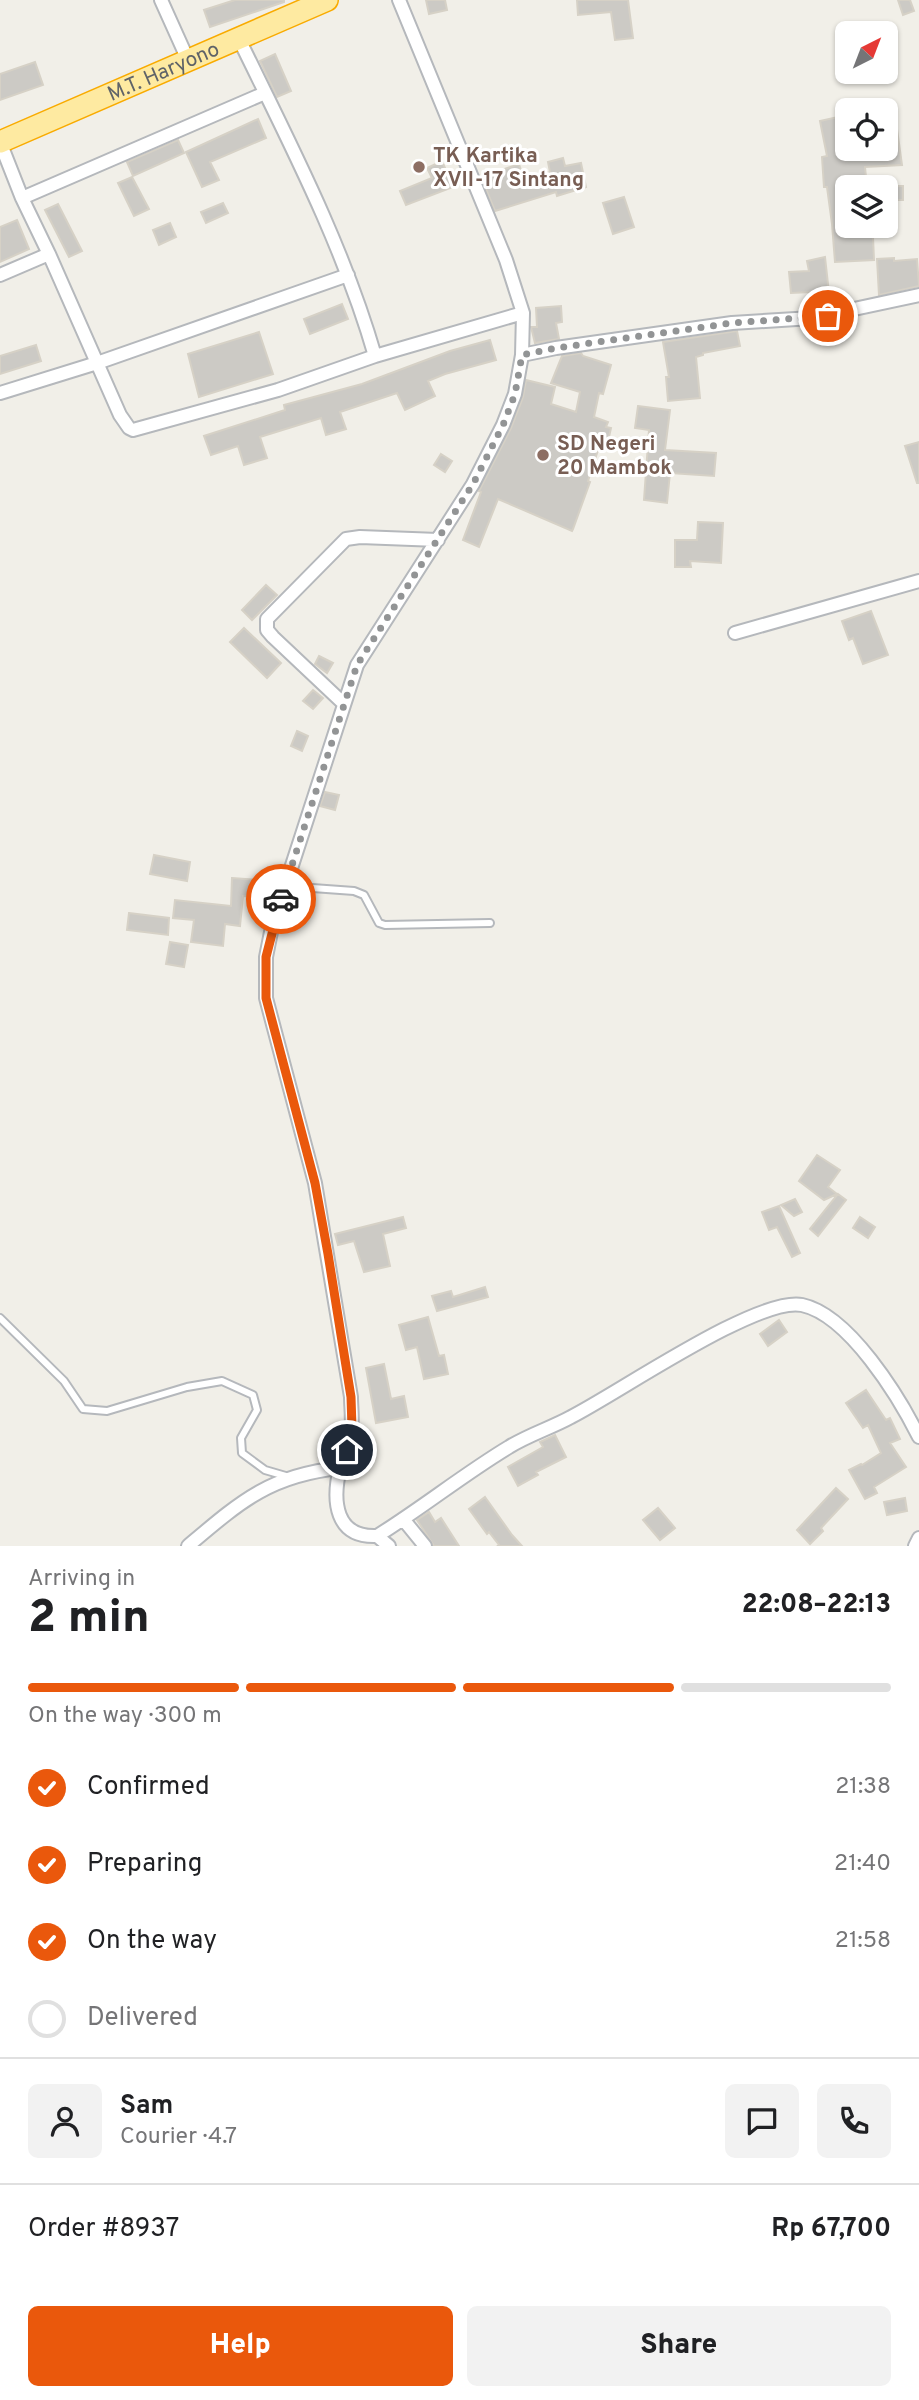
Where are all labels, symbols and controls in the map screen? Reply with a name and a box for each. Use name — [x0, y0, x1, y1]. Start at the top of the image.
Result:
north arrow — [835, 21, 898, 84]
map controls — [835, 21, 898, 238]
street label: M.T. Haryono — [104, 36, 224, 109]
button: locate — [835, 98, 898, 161]
place label: TK Kartika XVII-17 Sintang — [433, 143, 584, 194]
marker: TK Kartika XVII-17 Sintang — [411, 159, 427, 175]
button: layers — [835, 175, 898, 238]
pin — [798, 286, 858, 346]
icon: bag — [809, 297, 847, 335]
place label: SD Negeri 20 Mambok — [557, 431, 672, 482]
marker: SD Negeri 20 Mambok — [535, 447, 551, 463]
courier — [246, 864, 316, 934]
icon: car — [262, 880, 300, 918]
pin — [317, 1420, 377, 1480]
icon: home — [328, 1431, 366, 1469]
text: Arriving in — [28, 1565, 135, 1594]
text: 22:08–22:13 — [742, 1589, 891, 1622]
text: 2 min — [28, 1590, 150, 1649]
text: On the way · 300 m — [28, 1702, 222, 1731]
icon: check — [28, 1769, 66, 1807]
text: Confirmed — [87, 1771, 210, 1804]
text: 21:38 — [835, 1773, 891, 1802]
icon: check — [28, 1846, 66, 1884]
text: Preparing — [87, 1848, 202, 1881]
text: 21:40 — [834, 1850, 891, 1879]
icon: check — [28, 1923, 66, 1961]
text: On the way — [87, 1925, 217, 1958]
text: 21:58 — [835, 1927, 891, 1956]
text: Delivered — [87, 2002, 198, 2035]
button: person — [28, 2084, 102, 2158]
button: chat — [725, 2084, 799, 2158]
button: phone — [817, 2084, 891, 2158]
text: Sam — [120, 2090, 173, 2123]
text: Courier · 4.7 — [120, 2123, 237, 2152]
text: Order #8937 — [28, 2213, 179, 2246]
text: Rp 67,700 — [771, 2213, 891, 2246]
button: Help — [28, 2306, 453, 2386]
button: Share — [467, 2306, 891, 2386]

